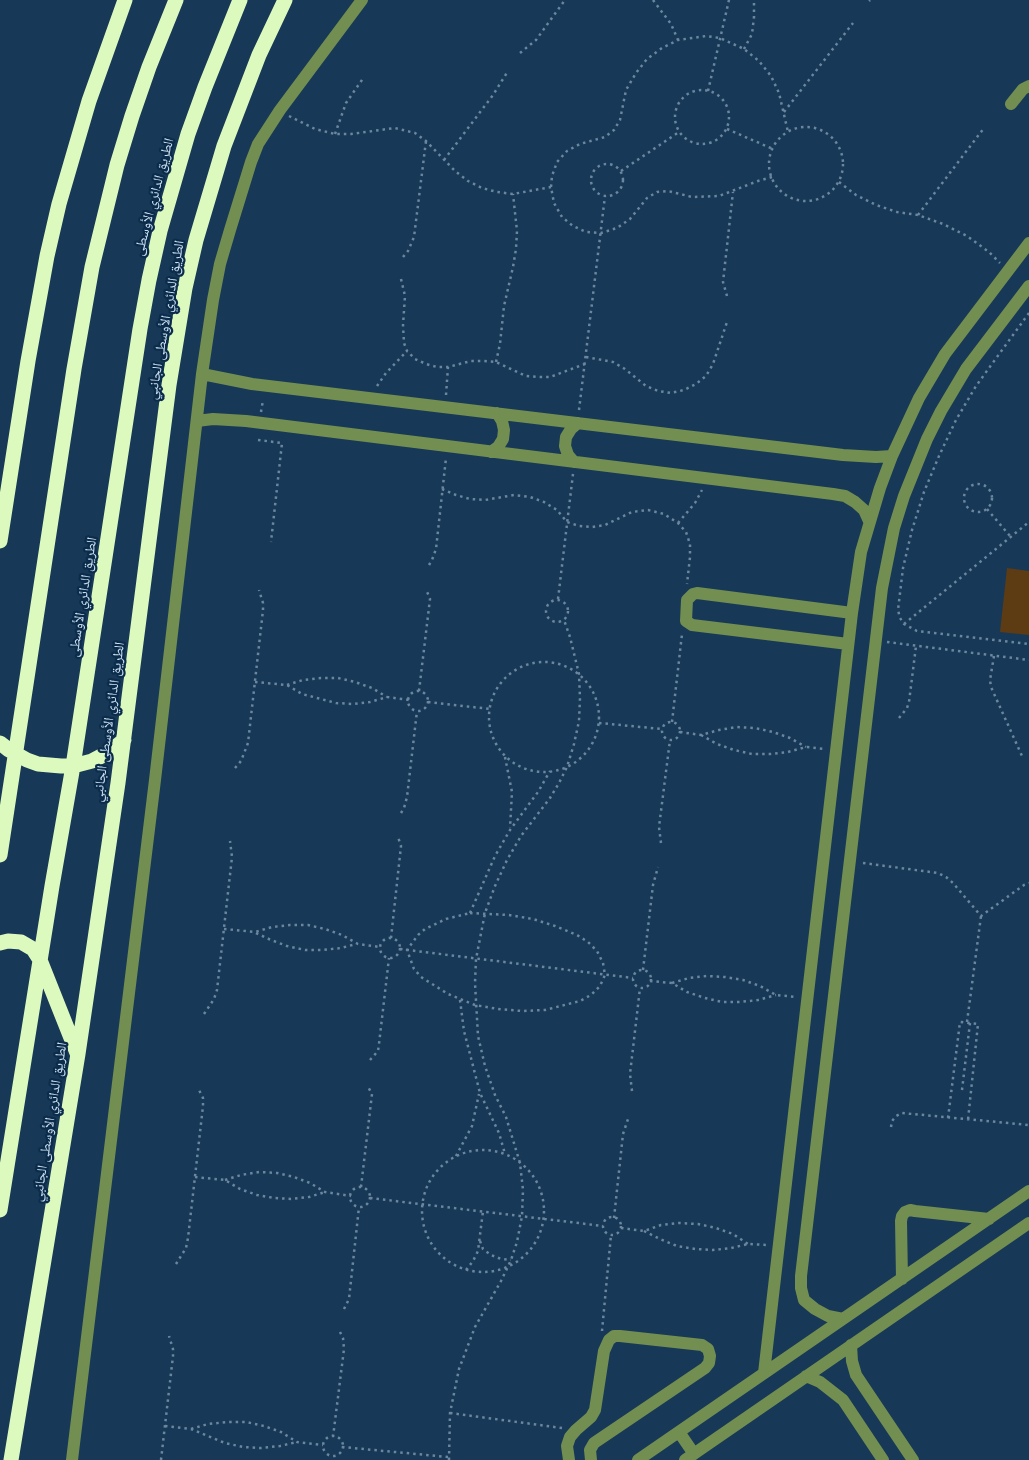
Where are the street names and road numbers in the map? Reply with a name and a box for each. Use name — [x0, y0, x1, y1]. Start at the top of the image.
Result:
street label: الطريق الدائري الأوسطى — [130, 136, 178, 258]
street label: الطريق الدائري الأوسطى الجانبي — [144, 239, 188, 401]
street label: الطريق الدائري الأوسطى — [65, 536, 101, 658]
street label: الطريق الدائري الأوسطى الجانبي — [89, 641, 129, 803]
street label: الطريق الدائري الأوسطى الجانبي — [29, 1041, 71, 1203]

